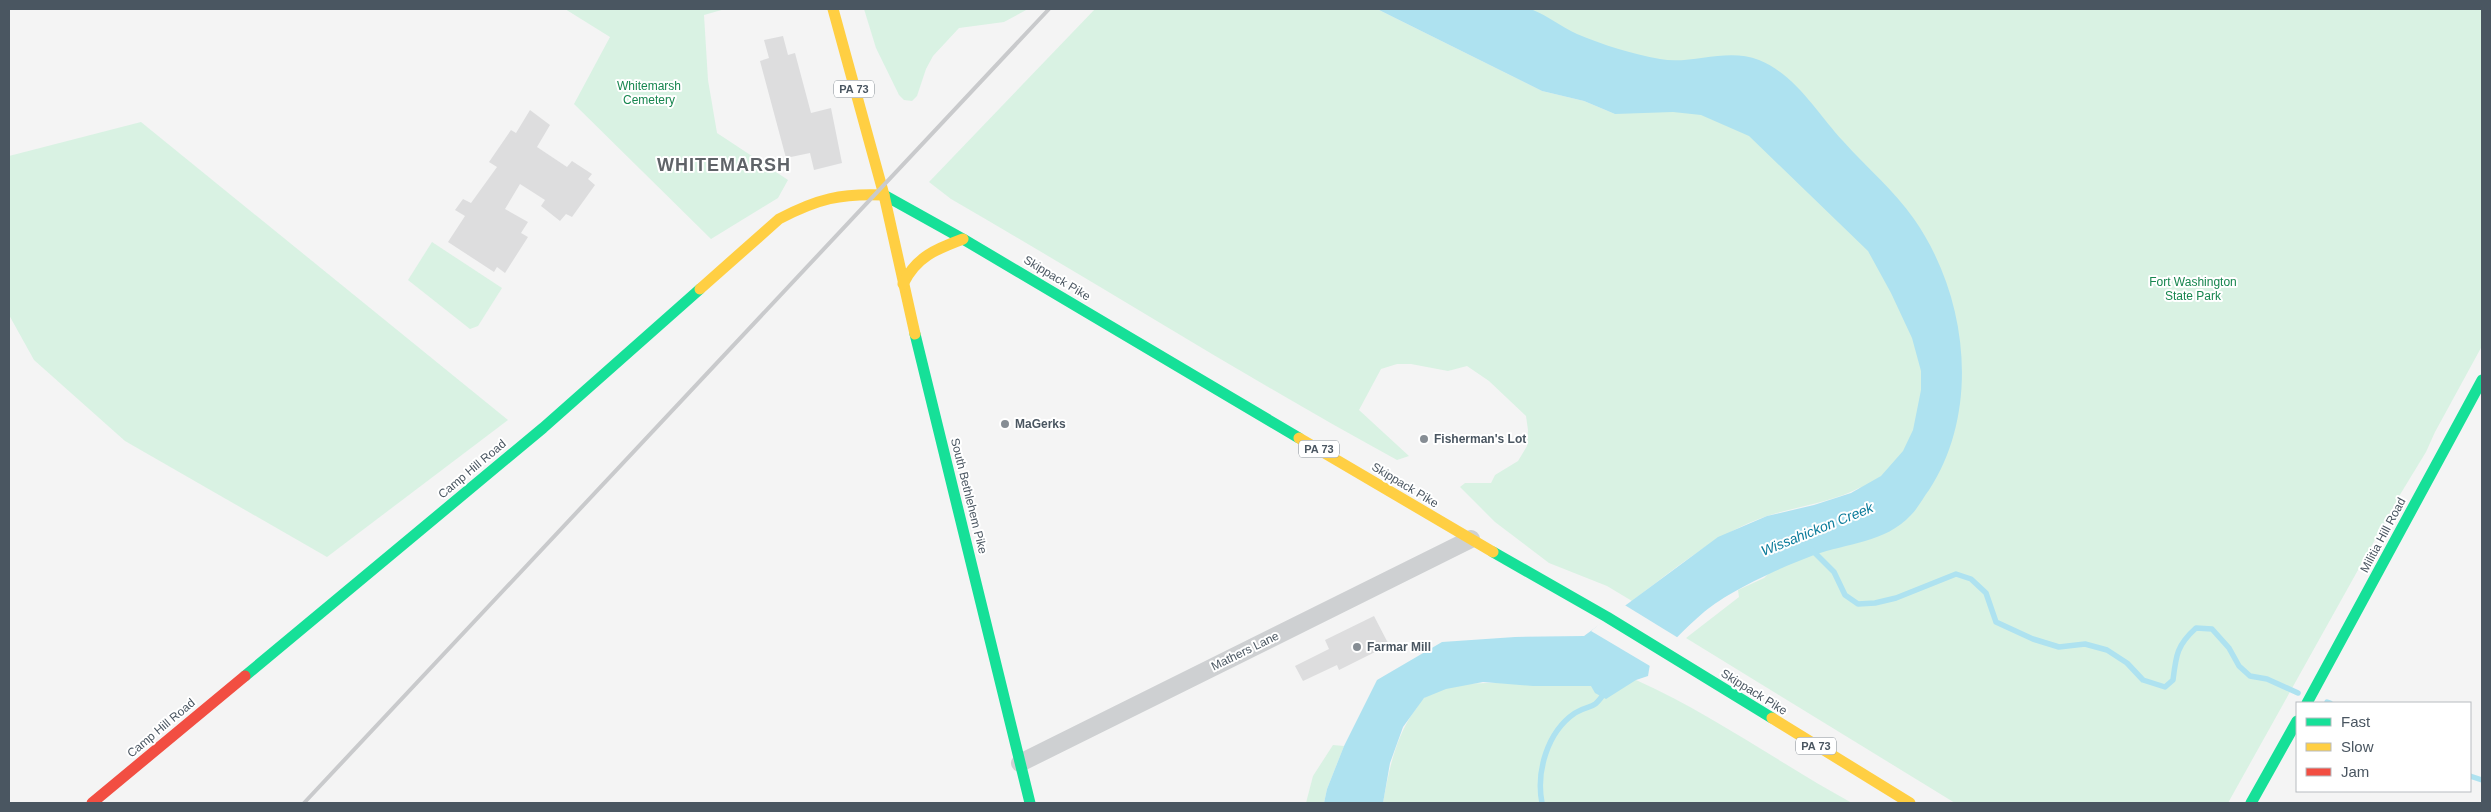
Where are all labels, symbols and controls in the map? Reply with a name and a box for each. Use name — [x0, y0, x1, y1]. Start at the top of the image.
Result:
park label: Whitemarsh Cemetery — [617, 79, 681, 107]
road number: PA 73 — [834, 80, 874, 98]
district label: WHITEMARSH — [657, 155, 791, 175]
street label: Skippack Pike — [1021, 253, 1093, 304]
park label: Fort Washington State Park — [2149, 275, 2237, 303]
place label: MaGerks — [1015, 417, 1066, 431]
marker: MaGerks — [999, 418, 1011, 430]
place label: Fisherman's Lot — [1434, 432, 1526, 446]
marker: Fisherman's Lot — [1418, 433, 1430, 445]
street label: Camp Hill Road — [435, 437, 509, 501]
street label: South Bethlehem Pike — [948, 437, 990, 556]
road number: PA 73 — [1299, 440, 1339, 458]
street label: Skippack Pike — [1369, 460, 1441, 511]
street label: Militia Hill Road — [2357, 495, 2409, 575]
water label: Wissahickon Creek — [1759, 499, 1876, 559]
street label: Mathers Lane — [1209, 628, 1281, 673]
place label: Farmar Mill — [1367, 640, 1431, 654]
marker: Farmar Mill — [1351, 641, 1363, 653]
street label: Skippack Pike — [1718, 666, 1790, 718]
street label: Camp Hill Road — [124, 696, 198, 760]
legend — [2296, 702, 2471, 792]
text: Fast — [2341, 713, 2371, 730]
road number: PA 73 — [1796, 738, 1836, 754]
text: Slow — [2341, 738, 2374, 755]
text: Jam — [2341, 763, 2369, 780]

